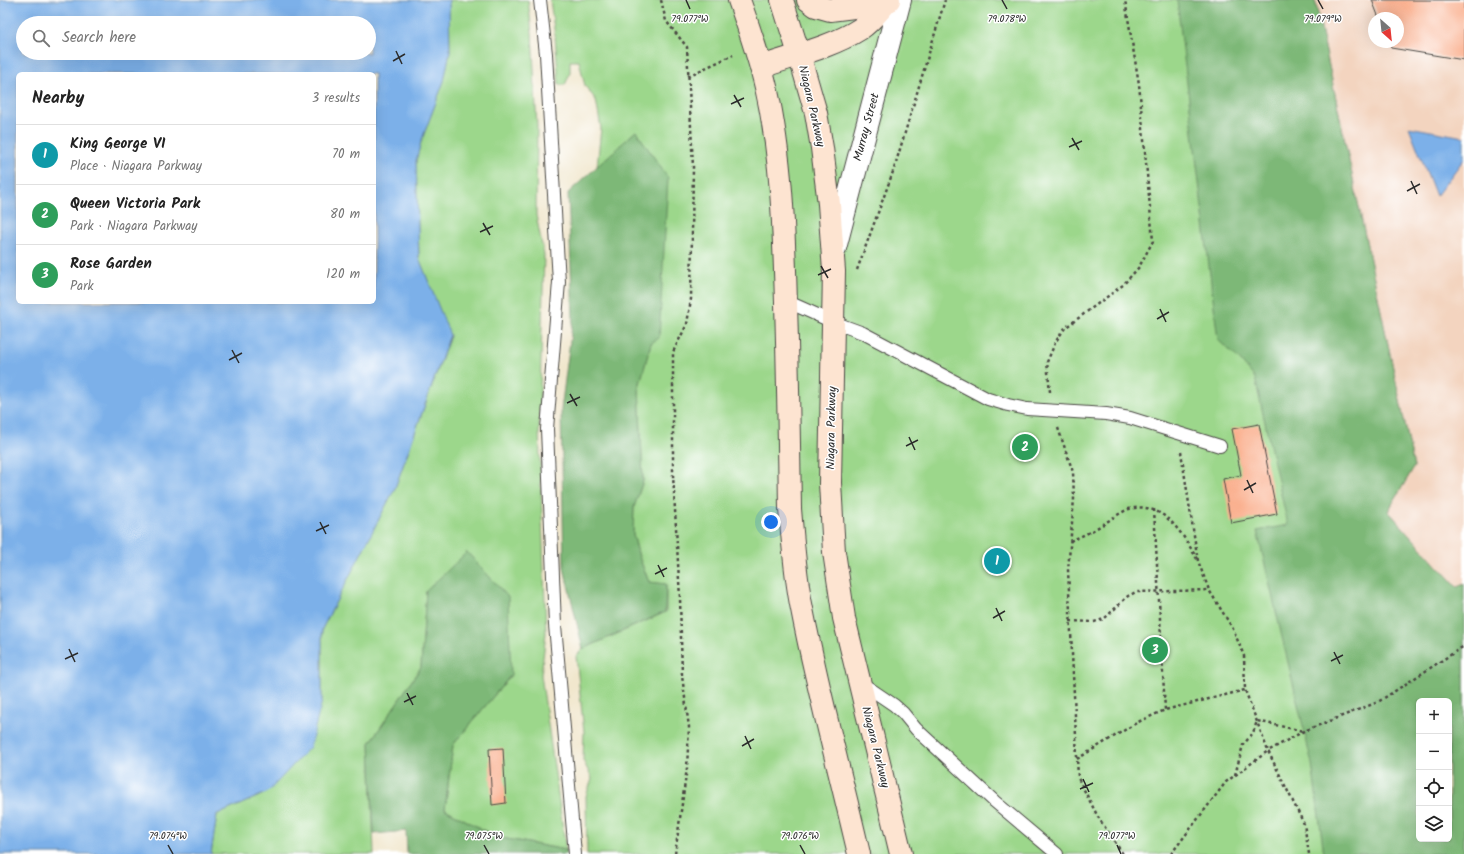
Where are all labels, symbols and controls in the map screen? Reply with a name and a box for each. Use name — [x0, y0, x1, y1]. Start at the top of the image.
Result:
text: 79.077°W — [671, 11, 709, 27]
text: 79.078°W — [988, 11, 1027, 27]
text: 79.079°W — [1304, 11, 1342, 27]
north arrow — [1368, 12, 1404, 48]
search box — [16, 16, 376, 60]
text: Search here — [62, 26, 136, 50]
icon: search — [30, 27, 52, 49]
street label: Niagara Parkway — [793, 63, 830, 149]
text: Nearby — [32, 85, 84, 112]
text: 3 results — [312, 88, 360, 109]
street label: Murray Street — [848, 91, 885, 163]
text: King George VI — [70, 132, 166, 156]
text: 1 — [43, 144, 47, 165]
text: 70 m — [332, 144, 360, 165]
text: Place · Niagara Parkway — [70, 156, 202, 177]
text: Queen Victoria Park — [70, 192, 200, 216]
text: 2 — [41, 204, 49, 225]
text: 80 m — [330, 204, 360, 225]
text: Park · Niagara Parkway — [70, 216, 197, 237]
text: Rose Garden — [70, 252, 152, 276]
text: 3 — [41, 264, 49, 285]
text: 120 m — [326, 264, 360, 285]
text: Park — [70, 276, 94, 297]
street label: Niagara Parkway — [821, 386, 842, 470]
pin: 2 — [1012, 432, 1038, 462]
your location — [761, 512, 781, 532]
pin: 1 — [984, 546, 1010, 576]
pin: 3 — [1142, 635, 1168, 665]
map controls — [1416, 698, 1452, 842]
button: + — [1416, 698, 1452, 734]
street label: Niagara Parkway — [856, 704, 895, 790]
button: − — [1416, 734, 1452, 770]
button: locate — [1416, 770, 1452, 806]
button: layers — [1416, 806, 1452, 842]
text: 79.074°W — [149, 828, 187, 844]
text: 79.075°W — [465, 828, 503, 844]
text: 79.076°W — [781, 828, 819, 844]
text: 79.077°W — [1098, 828, 1136, 844]

